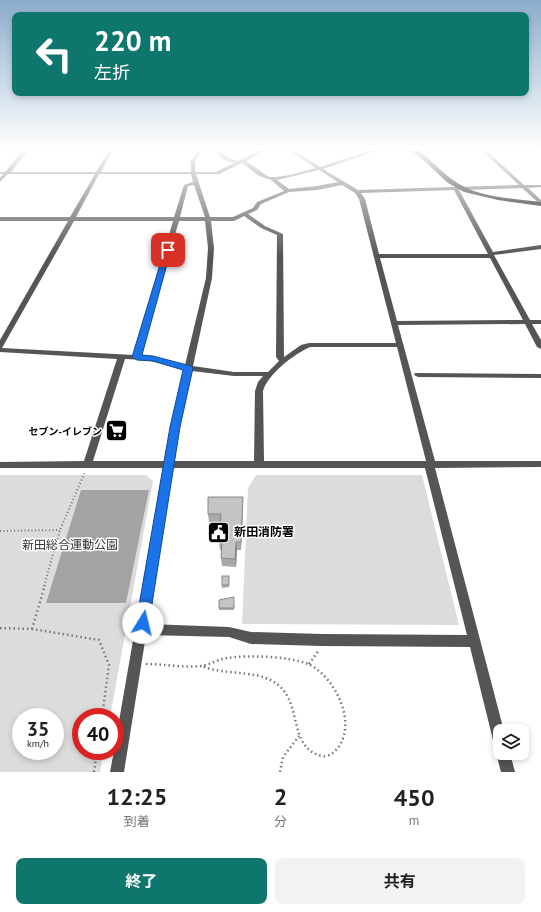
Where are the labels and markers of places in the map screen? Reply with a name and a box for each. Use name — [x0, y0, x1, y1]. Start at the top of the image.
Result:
pin — [151, 233, 185, 267]
supermarket icon: セブン-イレブン — [104, 418, 130, 444]
place label: セブン-イレブン — [28, 425, 102, 438]
public building icon: 新田消防署 — [205, 519, 231, 545]
place label: 新田消防署 — [234, 524, 294, 539]

